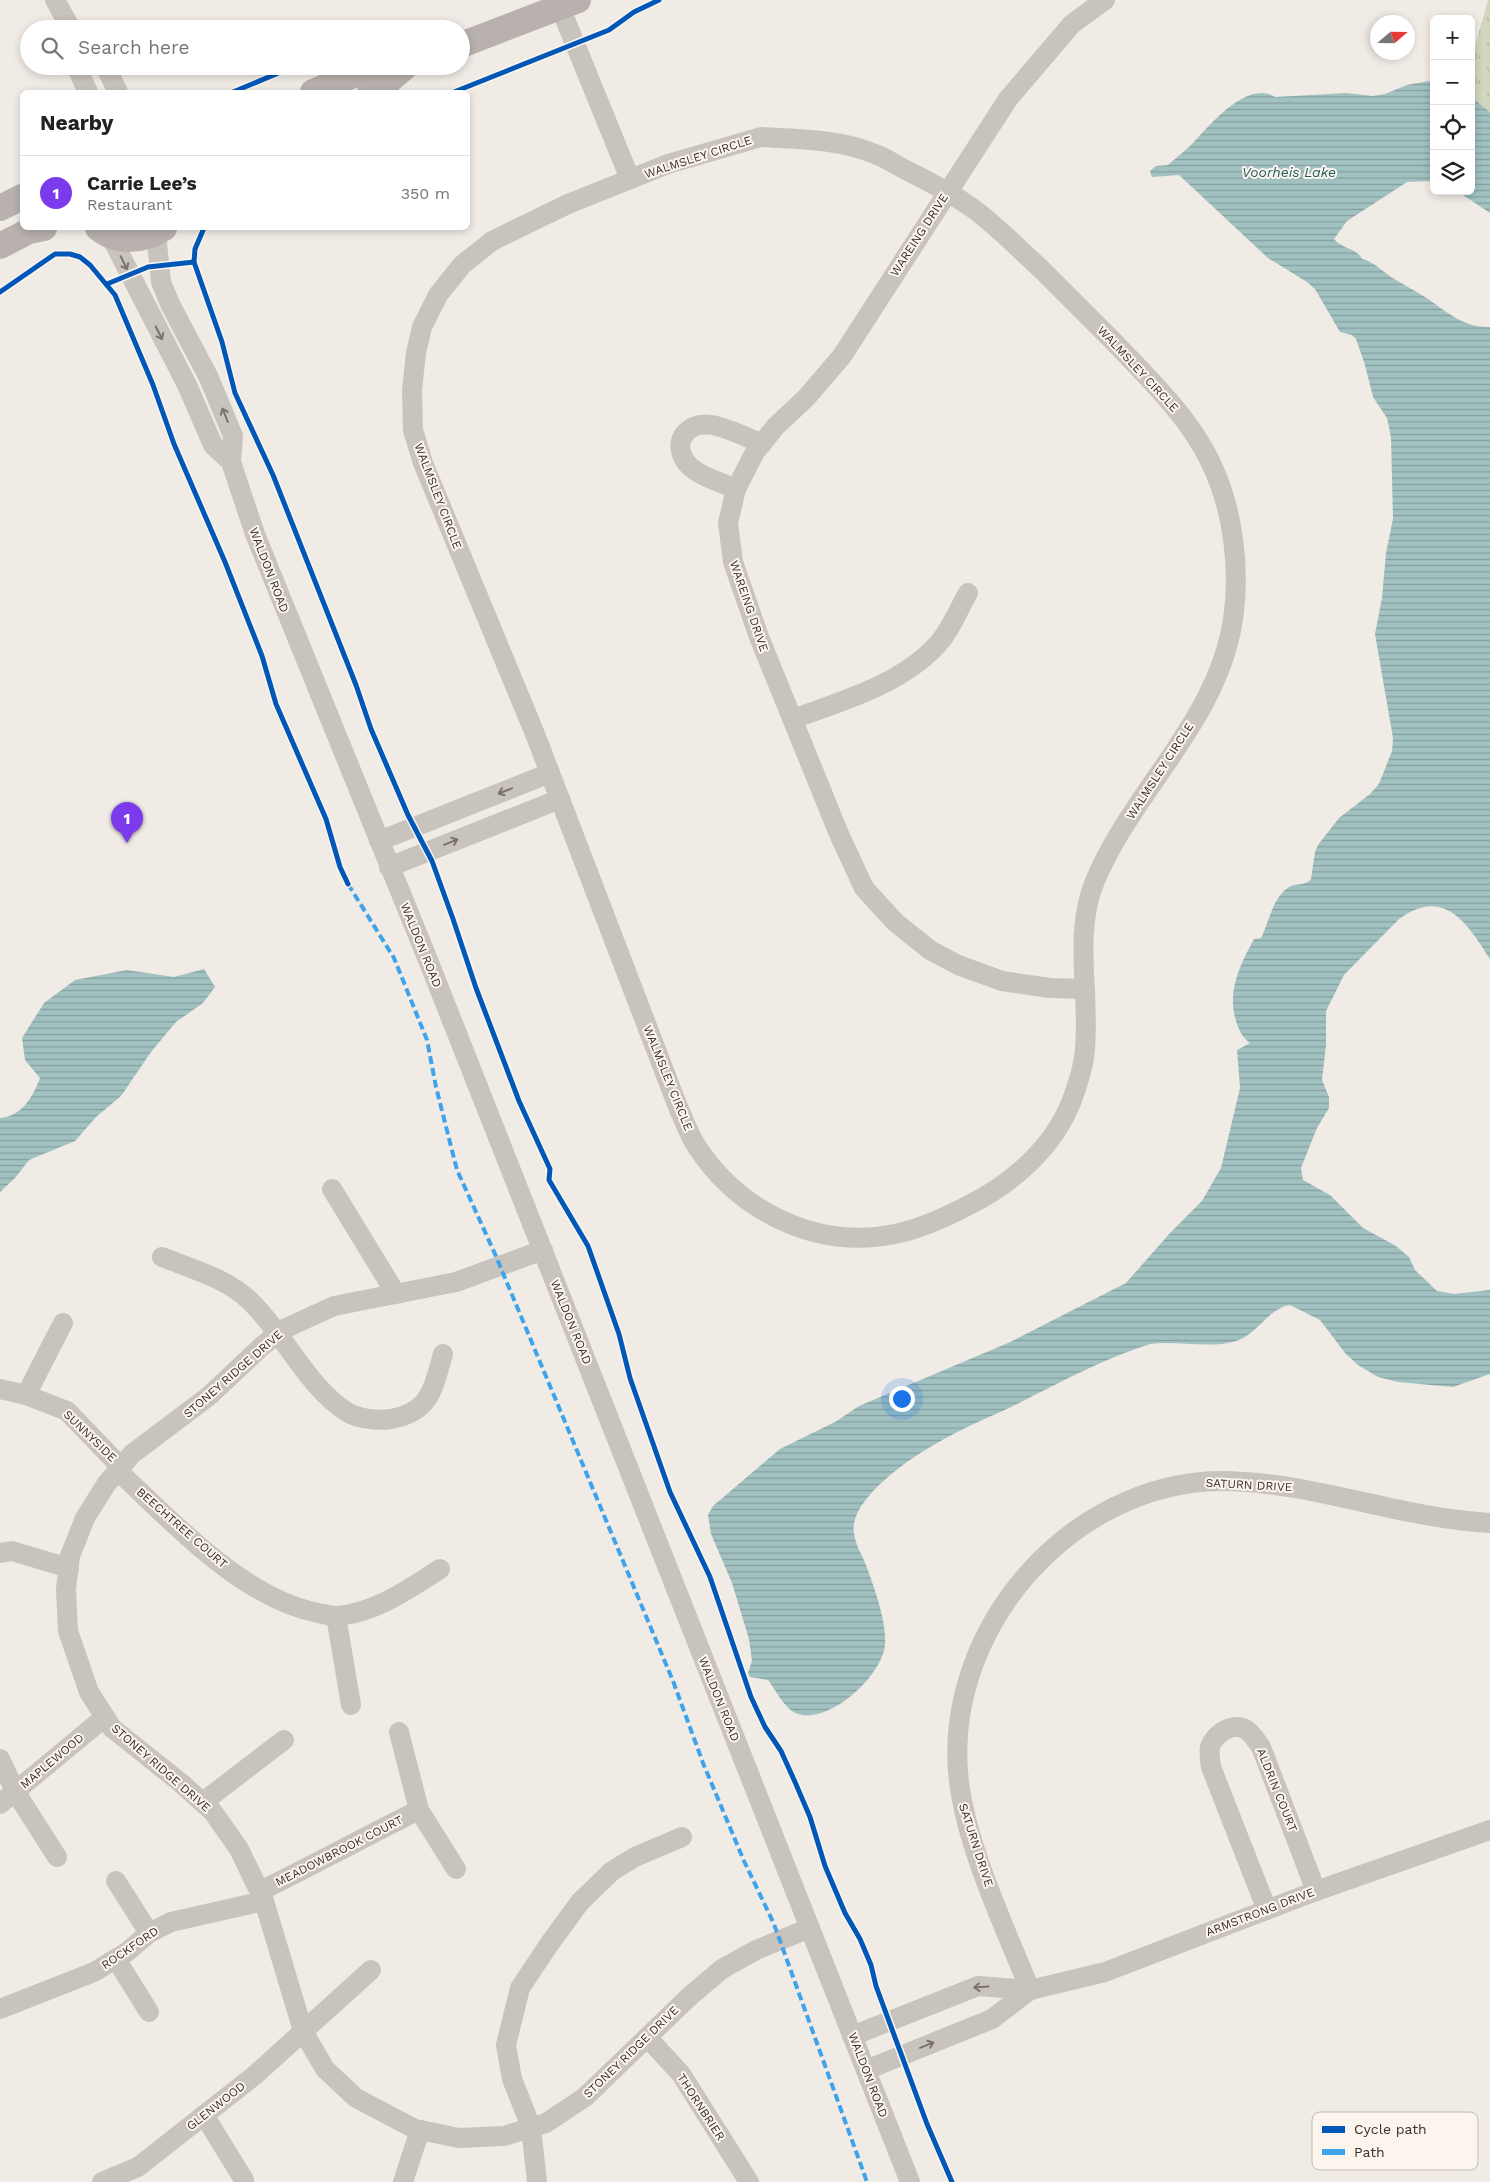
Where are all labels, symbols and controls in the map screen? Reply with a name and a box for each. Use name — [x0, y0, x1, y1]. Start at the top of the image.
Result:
north arrow — [1370, 15, 1415, 60]
map controls — [1430, 15, 1475, 195]
button: + — [1430, 15, 1475, 60]
search box — [20, 20, 470, 75]
icon: search — [38, 34, 66, 62]
text: Search here — [78, 36, 189, 59]
button: − — [1430, 60, 1475, 105]
button: locate — [1430, 105, 1475, 150]
text: Nearby — [40, 110, 113, 135]
street label: WALMSLEY CIRCLE — [643, 133, 754, 181]
button: layers — [1430, 150, 1475, 195]
water label: Voorheis Lake — [1242, 164, 1336, 180]
text: Carrie Lee’s — [87, 172, 197, 195]
text: 1 — [53, 184, 59, 203]
text: 350 m — [401, 184, 450, 203]
street label: WAREING DRIVE — [887, 191, 951, 279]
text: Restaurant — [87, 195, 173, 214]
one-way arrow — [120, 255, 129, 270]
street label: WALMSLEY CIRCLE — [1095, 323, 1182, 415]
one-way arrow — [155, 326, 165, 340]
one-way arrow — [219, 408, 229, 423]
street label: WALMSLEY CIRCLE — [411, 441, 465, 551]
street label: WALDON ROAD — [246, 526, 292, 614]
street label: WAREING DRIVE — [727, 559, 771, 654]
street label: WALMSLEY CIRCLE — [1124, 720, 1197, 822]
one-way arrow — [498, 787, 513, 796]
pin: 1 — [111, 802, 143, 843]
one-way arrow — [443, 837, 458, 847]
street label: WALDON ROAD — [398, 901, 444, 989]
street label: WALMSLEY CIRCLE — [641, 1023, 696, 1133]
street label: WALDON ROAD — [548, 1278, 594, 1366]
street label: STONEY RIDGE DRIVE — [181, 1327, 286, 1421]
your location — [889, 1386, 915, 1412]
street label: SUNNYSIDE — [61, 1407, 120, 1465]
street label: SATURN DRIVE — [1205, 1476, 1293, 1494]
street label: BEECHTREE COURT — [134, 1485, 230, 1571]
street label: WALDON ROAD — [696, 1655, 742, 1743]
street label: STONEY RIDGE DRIVE — [109, 1721, 214, 1815]
street label: MAPLEWOOD — [17, 1730, 87, 1792]
street label: ALDRIN COURT — [1254, 1746, 1300, 1834]
street label: SATURN DRIVE — [956, 1802, 996, 1889]
street label: MEADOWBROOK COURT — [273, 1813, 405, 1889]
street label: ARMSTRONG DRIVE — [1204, 1885, 1316, 1939]
street label: ROCKFORD — [99, 1924, 161, 1972]
one-way arrow — [974, 1983, 990, 1992]
street label: STONEY RIDGE DRIVE — [581, 2003, 682, 2101]
street label: WALDON ROAD — [845, 2031, 891, 2119]
one-way arrow — [919, 2040, 934, 2049]
street label: THORNBRIER — [674, 2071, 728, 2143]
street label: GLENWOOD — [184, 2079, 248, 2133]
legend — [1312, 2112, 1478, 2170]
text: Cycle path — [1354, 2121, 1427, 2137]
text: Path — [1354, 2144, 1385, 2160]

